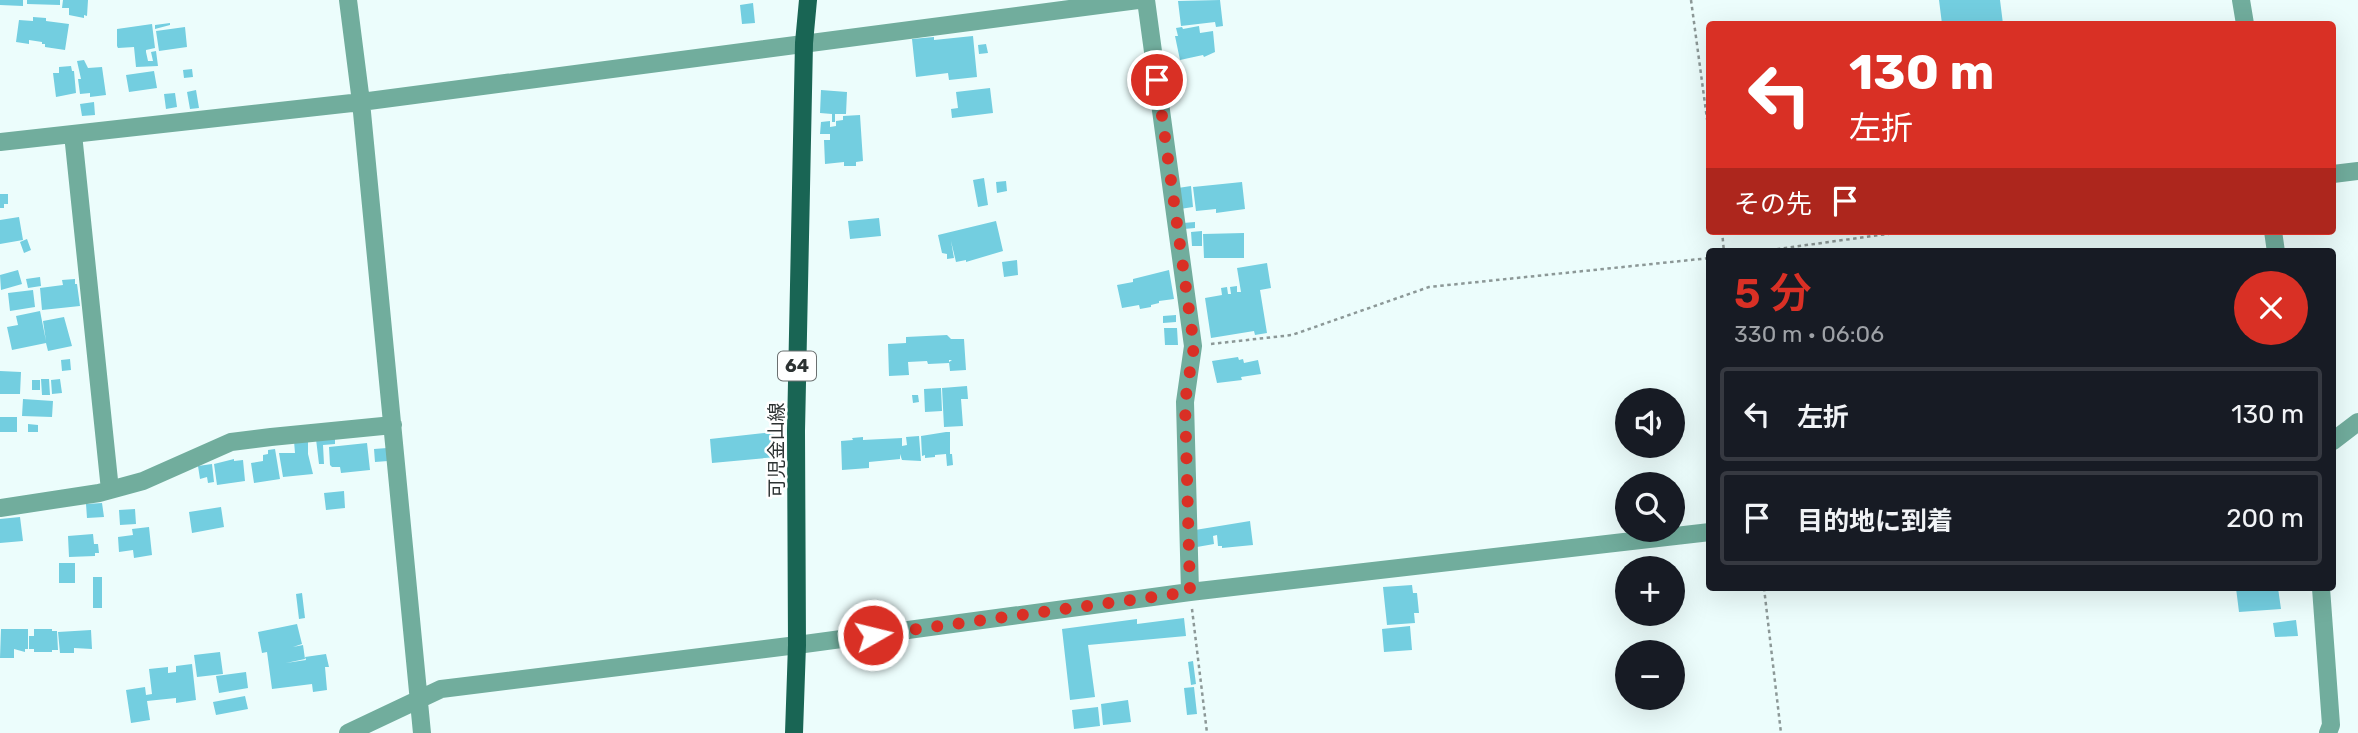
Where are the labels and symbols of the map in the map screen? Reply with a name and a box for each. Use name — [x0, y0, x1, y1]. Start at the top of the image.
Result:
pin — [1127, 50, 1187, 110]
road number: 64 — [778, 352, 816, 380]
street label: 可児金山線 — [765, 402, 788, 498]
position arrow — [836, 598, 910, 672]

